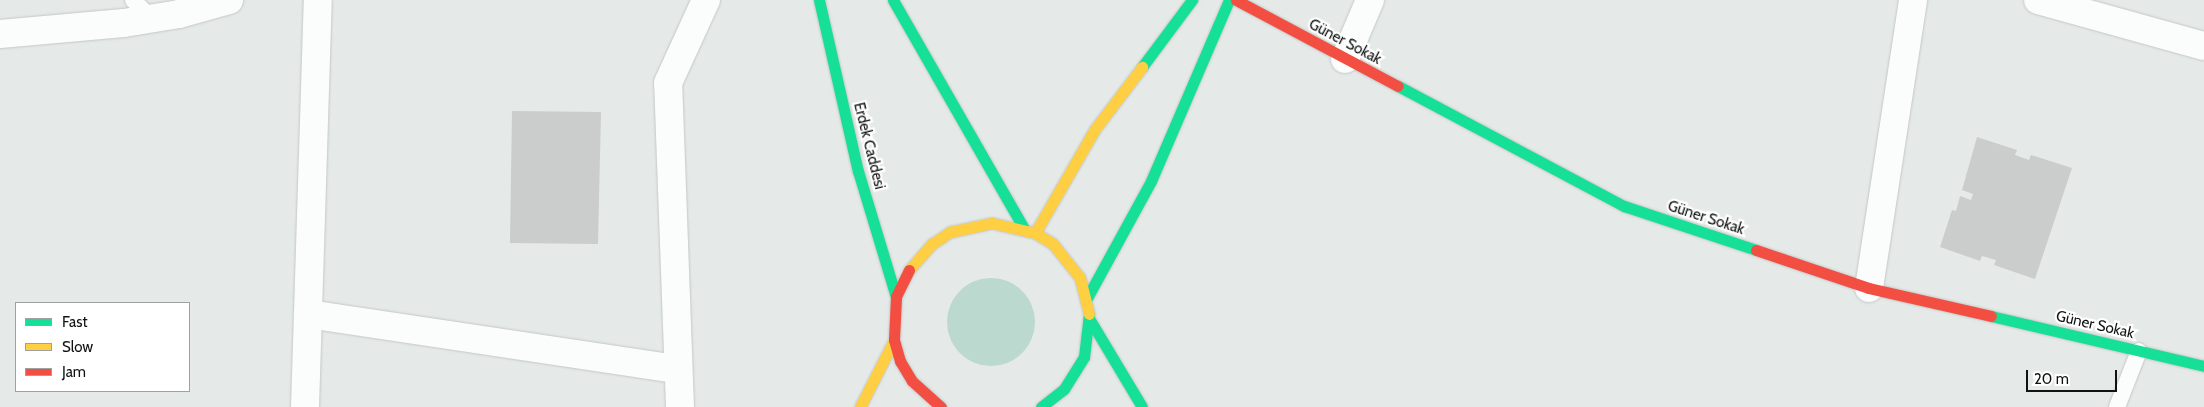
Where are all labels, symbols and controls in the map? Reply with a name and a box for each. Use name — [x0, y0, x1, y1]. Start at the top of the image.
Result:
street label: Güner Sokak — [1306, 15, 1384, 69]
street label: Erdek Caddesi — [850, 101, 888, 191]
street label: Güner Sokak — [1665, 197, 1747, 239]
legend — [15, 302, 190, 392]
street label: Güner Sokak — [2054, 307, 2136, 343]
text: Fast — [62, 313, 87, 331]
text: Slow — [62, 338, 93, 356]
scale bar — [2029, 360, 2120, 392]
text: Jam — [62, 363, 86, 381]
text: 20 m — [2034, 370, 2069, 388]

